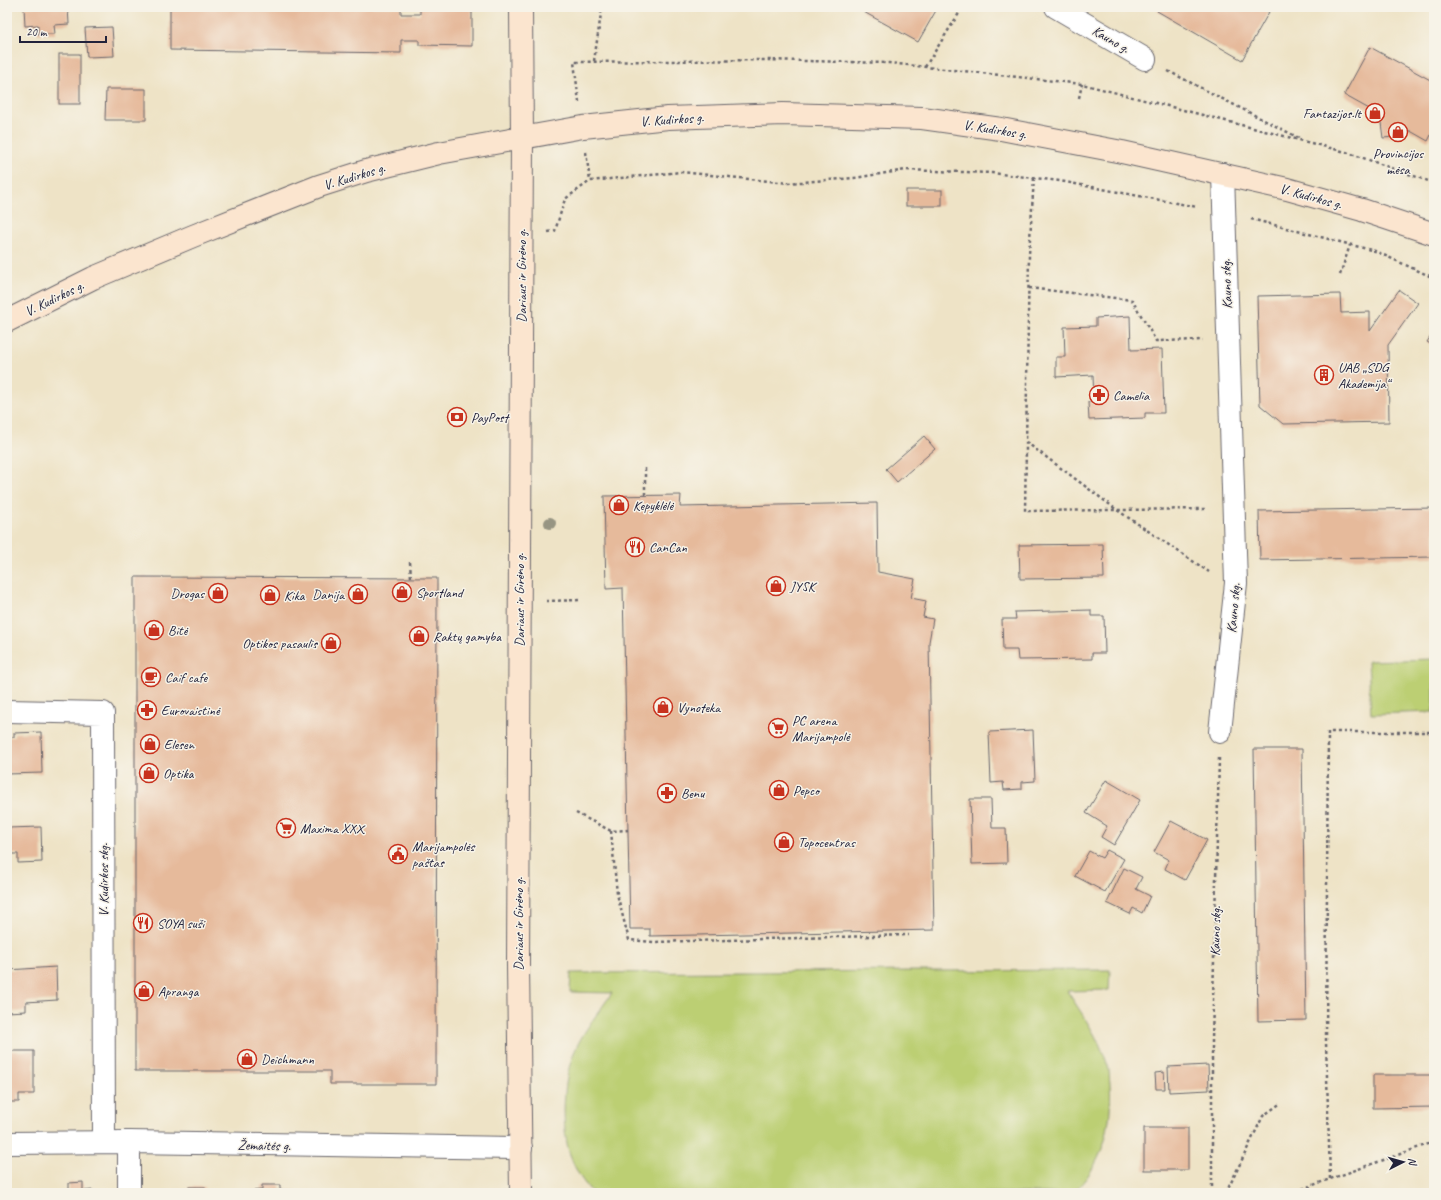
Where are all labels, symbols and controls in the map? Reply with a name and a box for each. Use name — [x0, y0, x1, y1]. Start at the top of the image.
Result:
scale bar — [20, 18, 106, 44]
street label: Kauno g. — [1089, 22, 1133, 57]
text: 20 m — [26, 24, 48, 40]
shop icon: Fantazijos.lt — [1364, 102, 1386, 124]
place label: Fantazijos.lt — [1303, 105, 1362, 122]
street label: V. Kudirkos g. — [640, 109, 704, 130]
street label: V. Kudirkos g. — [962, 116, 1028, 143]
shop icon: Provincijos mėsa — [1387, 121, 1409, 143]
place label: Provincijos mėsa — [1373, 145, 1424, 178]
street label: V. Kudirkos g. — [321, 159, 387, 194]
street label: V. Kudirkos g. — [1278, 180, 1344, 213]
street label: Dariaus ir Girėno g. — [513, 229, 530, 323]
street label: Kauno skg. — [1217, 258, 1236, 309]
street label: V. Kudirkos g. — [22, 277, 87, 320]
place label: UAB „SDG Akademija“ — [1338, 359, 1393, 392]
building icon: UAB „SDG Akademija“ — [1313, 364, 1335, 386]
pharmacy icon: Camelia — [1088, 384, 1110, 406]
place label: Camelia — [1113, 387, 1150, 404]
bank icon: PayPost — [446, 406, 468, 428]
place label: PayPost — [471, 409, 511, 426]
shop icon: Kepyklėlė — [608, 494, 630, 516]
place label: Kepyklėlė — [633, 497, 674, 514]
restaurant icon: CanCan — [624, 536, 646, 558]
place label: CanCan — [649, 539, 687, 556]
street label: Dariaus ir Girėno g. — [511, 553, 528, 647]
shop icon: JYSK — [765, 575, 787, 597]
place label: JYSK — [789, 578, 818, 595]
shop icon: Sportland — [391, 581, 413, 603]
shop icon: Drogas — [207, 582, 229, 604]
street label: Kauno skg. — [1223, 582, 1244, 634]
shop icon: Danija — [347, 583, 369, 605]
shop icon: Kika — [259, 584, 281, 606]
place label: Sportland — [416, 584, 465, 601]
place label: Drogas — [170, 585, 205, 602]
place label: Danija — [312, 586, 345, 603]
place label: Kika — [284, 587, 306, 604]
shop icon: Bitė — [143, 619, 165, 641]
place label: Bitė — [168, 622, 189, 639]
shop icon: Raktų gamyba — [408, 625, 430, 647]
place label: Raktų gamyba — [433, 628, 502, 645]
shop icon: Optikos pasaulis — [320, 632, 342, 654]
place label: Optikos pasaulis — [242, 635, 318, 652]
cafe icon: Caif cafe — [140, 666, 162, 688]
place label: Caif cafe — [165, 669, 209, 686]
shop icon: Vynoteka — [652, 696, 674, 718]
pharmacy icon: Eurovaistinė — [136, 699, 158, 721]
place label: Vynoteka — [677, 699, 721, 716]
place label: Eurovaistinė — [161, 702, 221, 719]
place label: PC arena Marijampolė — [792, 712, 851, 745]
supermarket icon: PC arena Marijampolė — [767, 717, 789, 739]
shop icon: Elesen — [139, 733, 161, 755]
place label: Elesen — [164, 736, 195, 753]
shop icon: Optika — [138, 762, 160, 784]
place label: Optika — [163, 765, 195, 782]
shop icon: Pepco — [768, 779, 790, 801]
pharmacy icon: Benu — [656, 782, 678, 804]
place label: Pepco — [793, 782, 821, 799]
place label: Benu — [681, 785, 705, 802]
supermarket icon: Maxima XXX — [275, 817, 297, 839]
place label: Maxima XXX — [300, 820, 366, 837]
shop icon: Topocentras — [773, 831, 795, 853]
place label: Topocentras — [798, 834, 856, 851]
place label: Marijampolės paštas — [412, 838, 475, 871]
street label: V. Kudirkos skg. — [95, 843, 112, 917]
public building icon: Marijampolės paštas — [387, 843, 409, 865]
street label: Dariaus ir Girėno g. — [510, 877, 527, 971]
street label: Kauno skg. — [1207, 906, 1224, 956]
restaurant icon: SOYA suši — [132, 912, 154, 934]
place label: SOYA suši — [157, 915, 207, 932]
shop icon: Apranga — [133, 980, 155, 1002]
place label: Apranga — [158, 983, 200, 1000]
shop icon: Deichmann — [236, 1048, 258, 1070]
place label: Deichmann — [261, 1051, 315, 1068]
street label: Žemaitės g. — [237, 1137, 291, 1154]
north arrow — [1383, 1142, 1423, 1182]
text: N — [1406, 1157, 1420, 1167]

